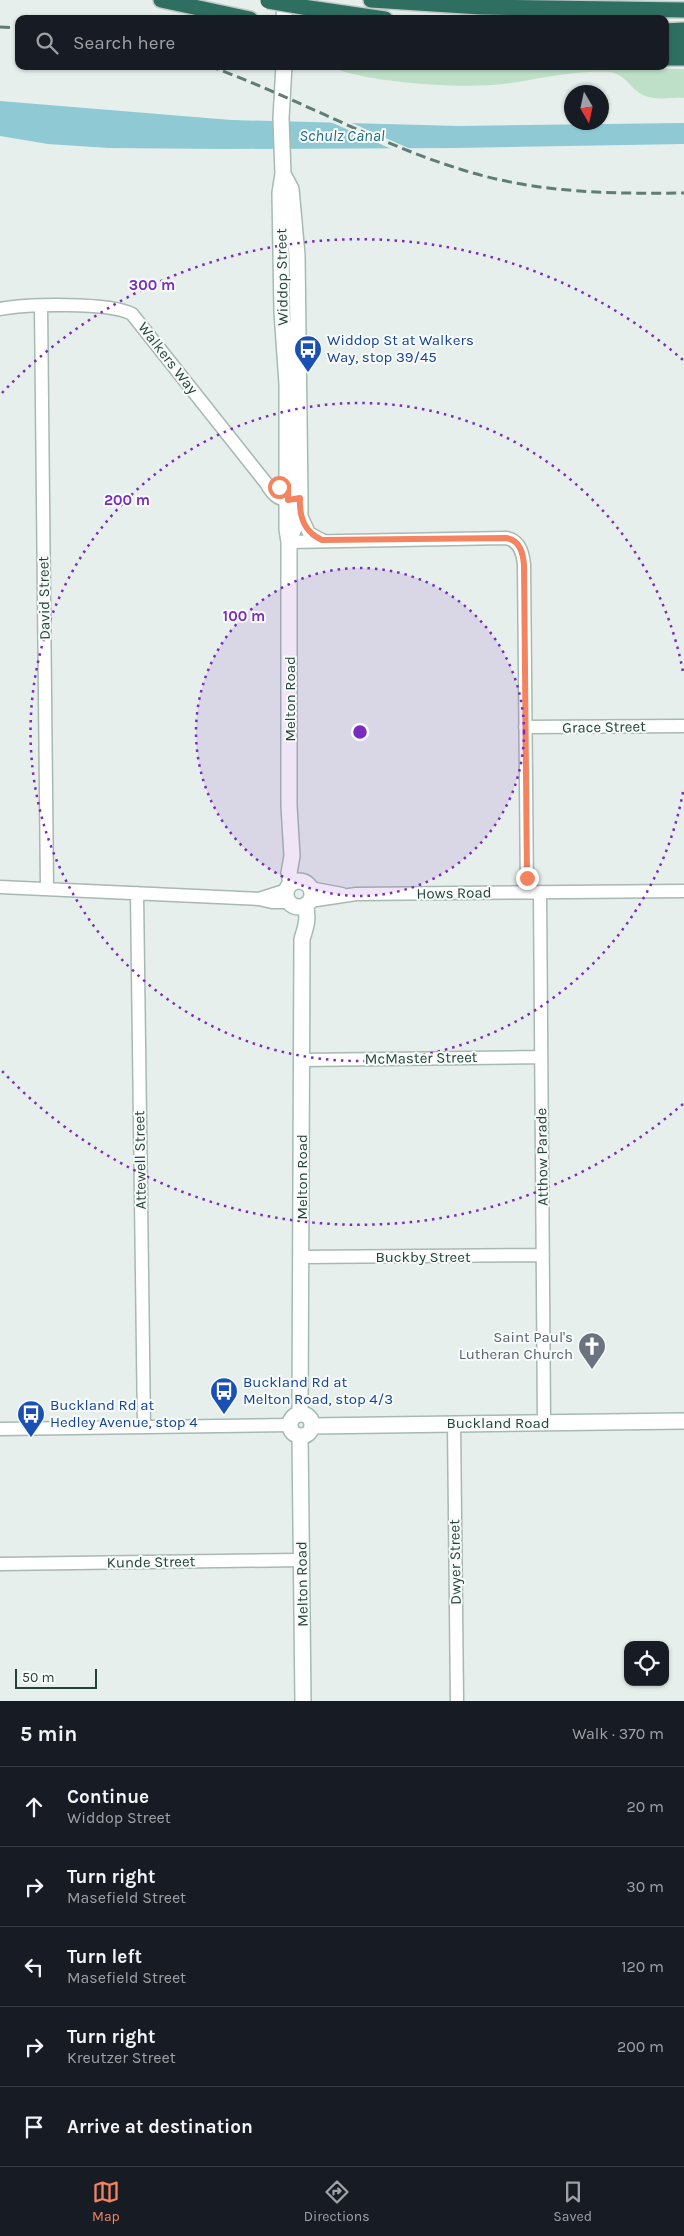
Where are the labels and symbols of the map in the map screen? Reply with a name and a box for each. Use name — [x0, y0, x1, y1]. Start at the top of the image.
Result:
north arrow — [564, 85, 609, 130]
water label: Schulz Canal — [299, 126, 385, 145]
street label: Widdop Street — [272, 228, 292, 326]
text: 300 m — [129, 276, 175, 294]
street label: Walkers Way — [134, 318, 202, 398]
place label: Widdop St at Walkers Way, stop 39/45 — [327, 331, 474, 366]
bus stop icon: Widdop St at Walkers Way, stop 39/45 — [293, 334, 323, 373]
route start — [268, 476, 291, 499]
text: 200 m — [104, 491, 150, 509]
street label: David Street — [34, 556, 54, 640]
text: 100 m — [223, 607, 265, 625]
street label: Melton Road — [281, 656, 299, 742]
street label: Grace Street — [562, 717, 646, 737]
centre of rings — [351, 723, 369, 741]
route end — [516, 867, 539, 890]
street label: Hows Road — [416, 883, 492, 903]
street label: McMaster Street — [364, 1048, 478, 1068]
street label: Atthow Parade — [532, 1108, 552, 1206]
street label: Attewell Street — [130, 1110, 150, 1210]
street label: Melton Road — [293, 1134, 311, 1220]
street label: Buckby Street — [375, 1248, 471, 1266]
place label: Saint Paul's Lutheran Church — [459, 1328, 573, 1363]
church icon: Saint Paul's Lutheran Church — [577, 1331, 607, 1370]
place label: Buckland Rd at Melton Road, stop 4/3 — [243, 1373, 393, 1408]
bus stop icon: Buckland Rd at Melton Road, stop 4/3 — [209, 1376, 239, 1415]
place label: Buckland Rd at Hedley Avenue, stop 4 — [50, 1396, 198, 1431]
bus stop icon: Buckland Rd at Hedley Avenue, stop 4 — [16, 1399, 46, 1438]
street label: Buckland Road — [446, 1414, 550, 1432]
street label: Dwyer Street — [445, 1519, 465, 1605]
street label: Melton Road — [292, 1541, 312, 1627]
street label: Kunde Street — [107, 1552, 196, 1572]
scale bar — [15, 1666, 98, 1689]

